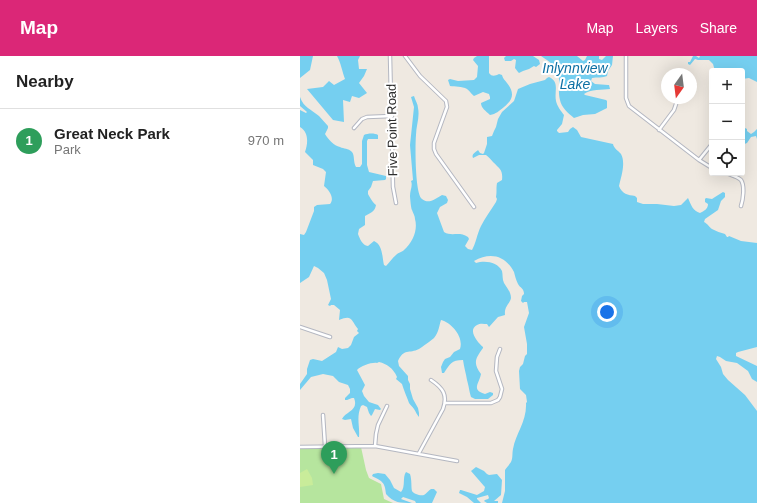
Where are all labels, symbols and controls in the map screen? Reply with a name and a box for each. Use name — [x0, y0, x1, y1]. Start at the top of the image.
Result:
text: Map — [20, 17, 58, 38]
text: Map — [586, 20, 614, 36]
text: Layers — [636, 20, 678, 36]
text: Share — [700, 20, 737, 36]
water label: Inlynnview Lake — [542, 60, 609, 92]
north arrow — [661, 68, 697, 104]
map controls — [709, 68, 745, 176]
button: + — [709, 68, 745, 104]
text: Nearby — [16, 72, 74, 91]
street label: Five Point Road — [384, 84, 400, 176]
button: − — [709, 104, 745, 140]
text: Great Neck Park — [54, 125, 170, 142]
text: 1 — [25, 133, 33, 148]
text: 970 m — [248, 133, 284, 148]
button: locate — [709, 140, 745, 176]
text: Park — [54, 142, 81, 157]
your location — [597, 302, 617, 322]
pin: 1 — [321, 441, 347, 474]

